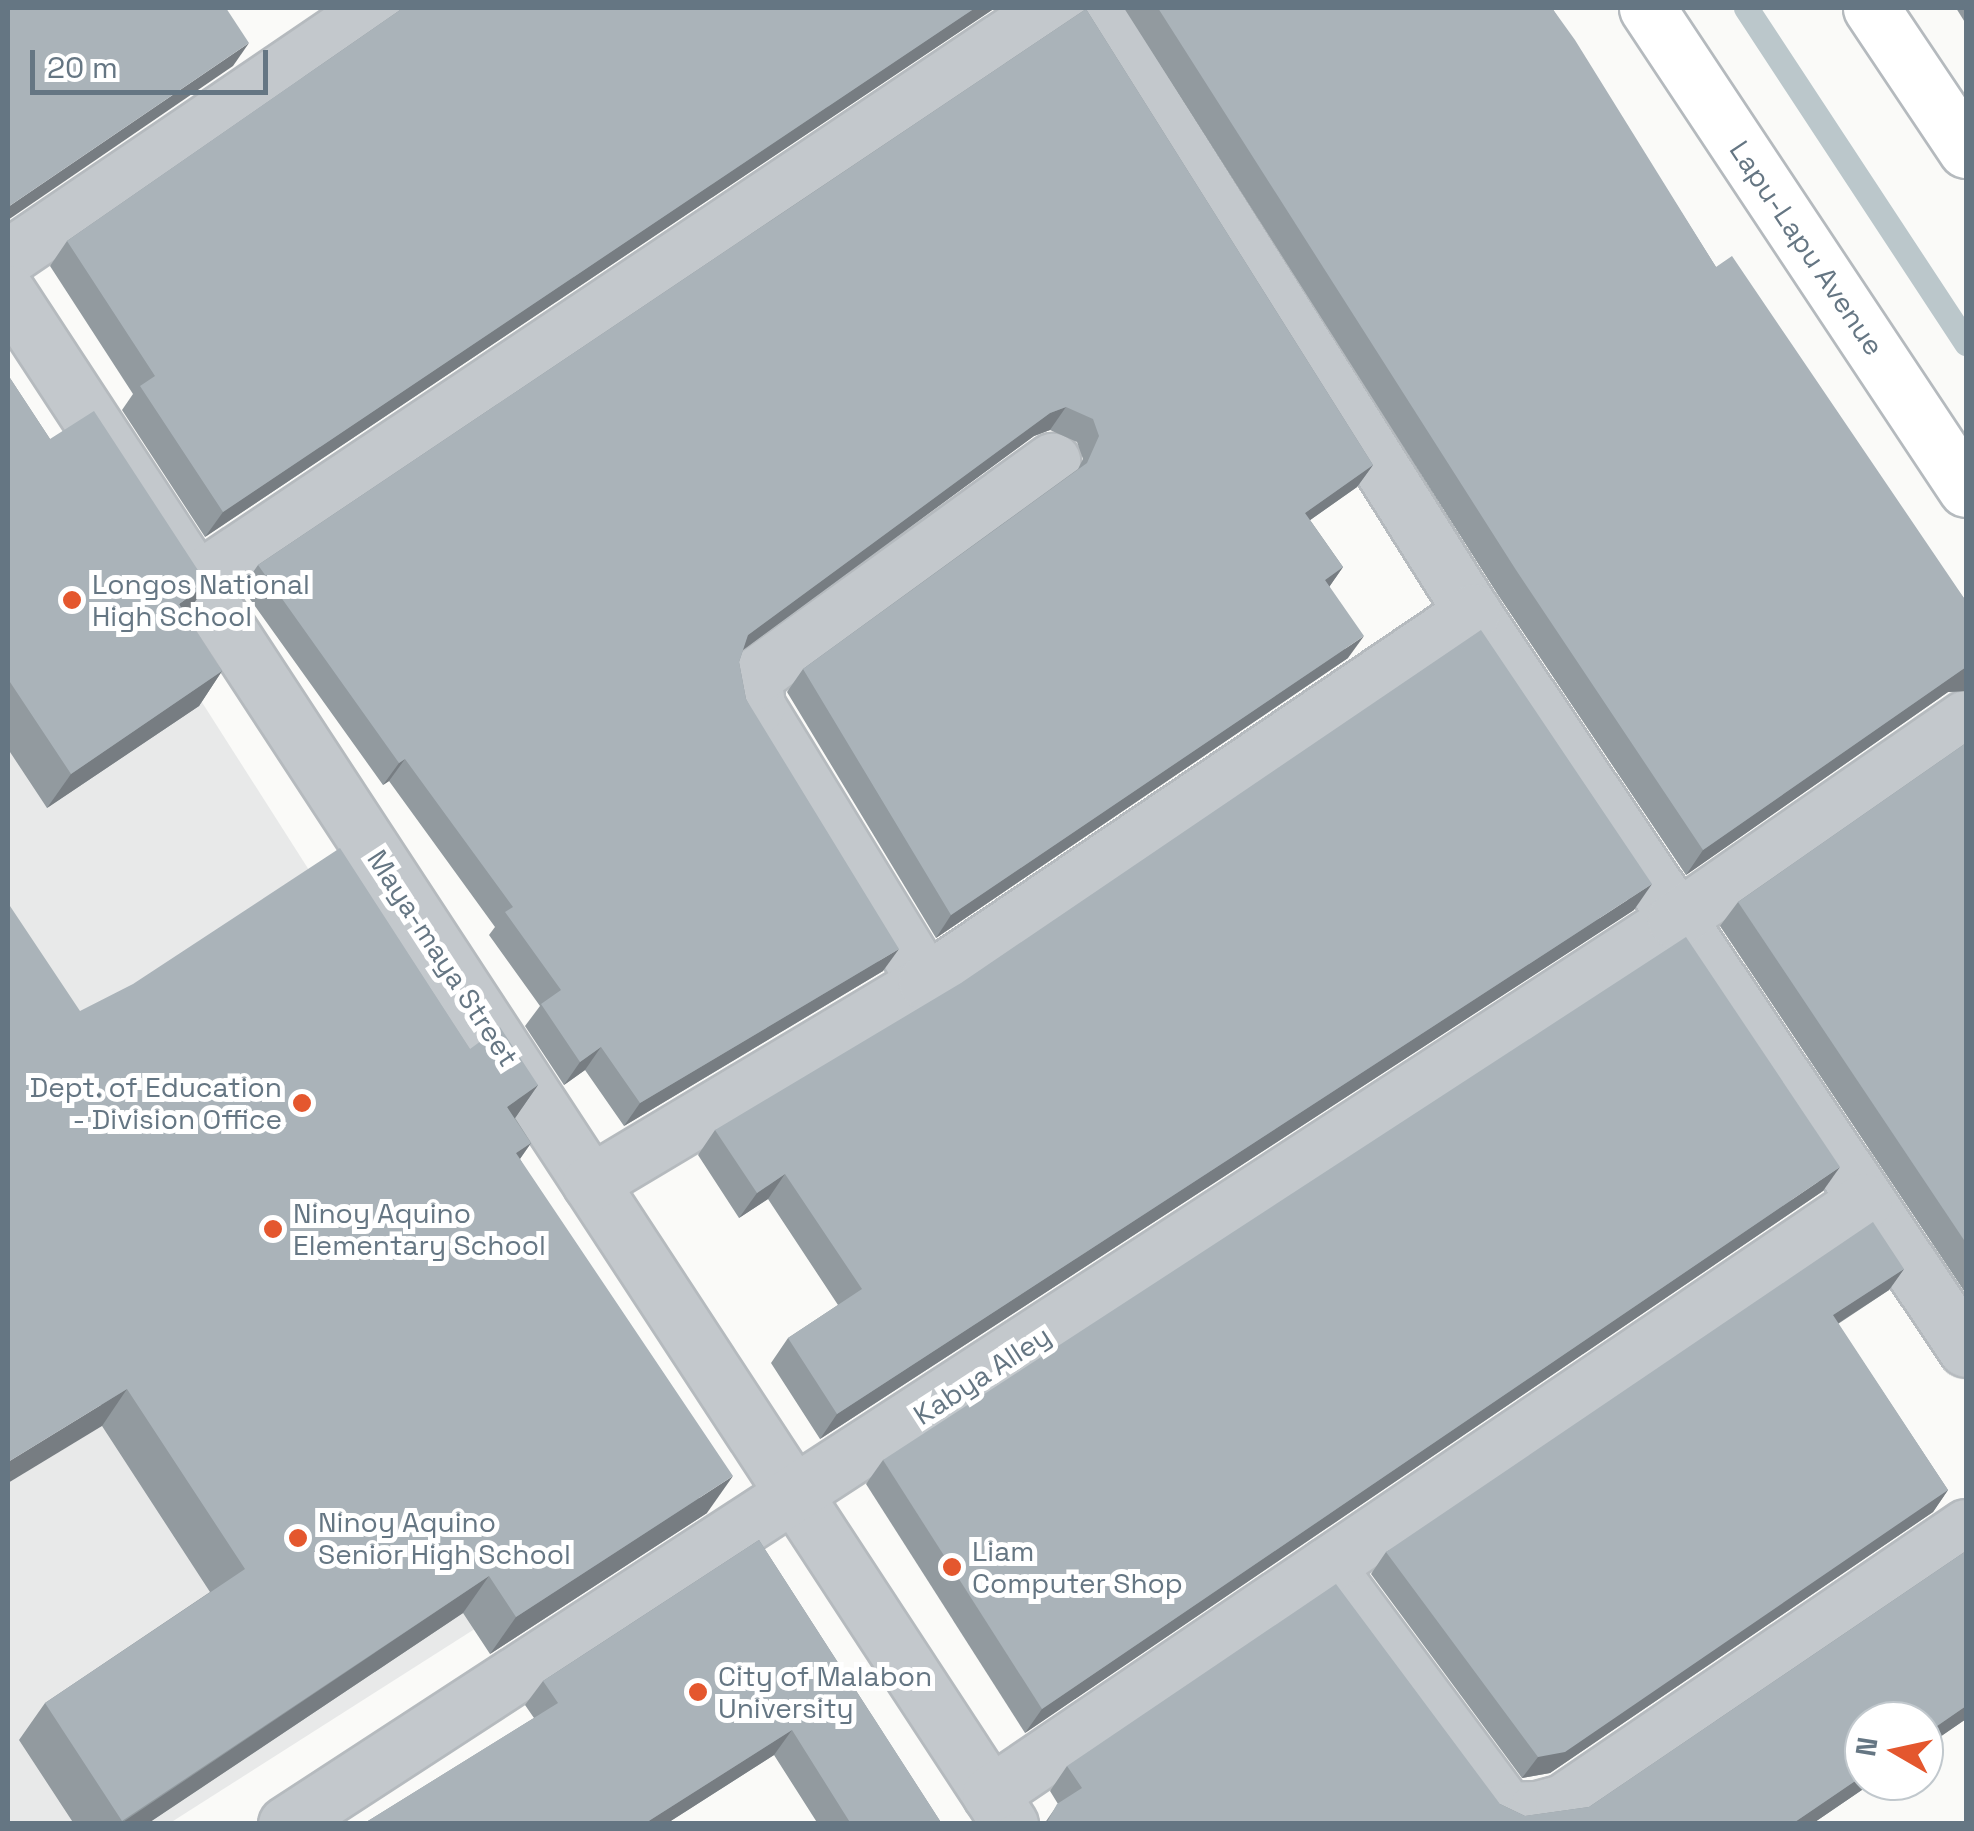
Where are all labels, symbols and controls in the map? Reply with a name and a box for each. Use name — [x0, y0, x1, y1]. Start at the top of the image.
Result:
scale bar — [35, 30, 272, 92]
text: 20 m — [47, 48, 118, 87]
street label: Lapu-Lapu Avenue — [1723, 134, 1891, 362]
place label: Longos National High School — [92, 567, 310, 633]
marker: Longos National High School — [61, 589, 83, 611]
street label: Maya-maya Street — [360, 843, 526, 1073]
place label: Dept. of Education - Division Office — [29, 1070, 282, 1136]
marker: Dept. of Education - Division Office — [291, 1092, 313, 1114]
place label: Ninoy Aquino Elementary School — [293, 1196, 546, 1262]
marker: Ninoy Aquino Elementary School — [262, 1218, 284, 1240]
street label: Kabya Alley — [907, 1318, 1057, 1432]
place label: Ninoy Aquino Senior High School — [318, 1505, 571, 1571]
marker: Ninoy Aquino Senior High School — [287, 1527, 309, 1549]
place label: Liam Computer Shop — [972, 1534, 1183, 1600]
marker: Liam Computer Shop — [941, 1556, 963, 1578]
place label: City of Malabon University — [718, 1659, 932, 1725]
marker: City of Malabon University — [687, 1681, 709, 1703]
north arrow — [1844, 1701, 1944, 1801]
text: N — [1847, 1735, 1886, 1759]

